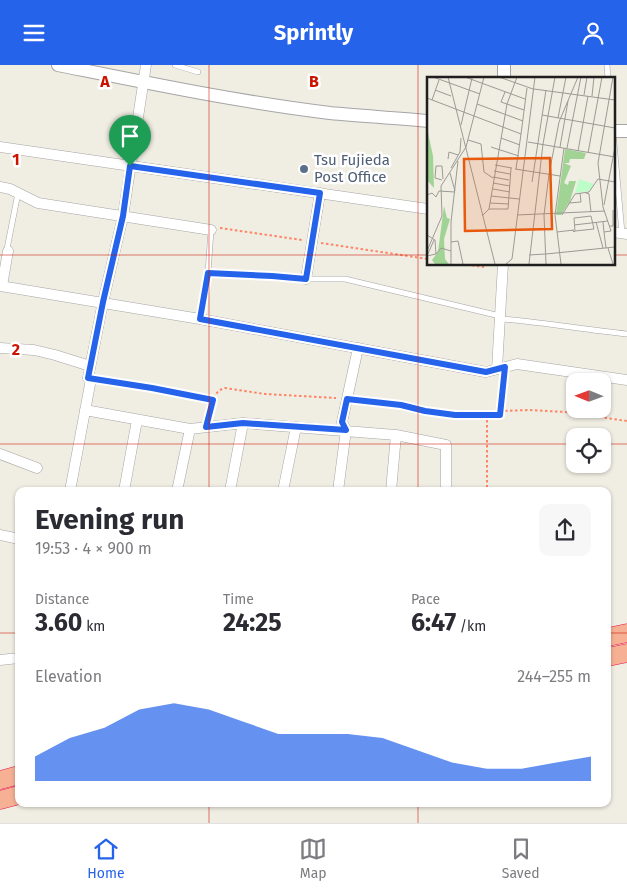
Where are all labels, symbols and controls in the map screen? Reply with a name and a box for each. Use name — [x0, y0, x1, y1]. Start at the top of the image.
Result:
icon: menu — [20, 19, 48, 47]
text: Sprintly — [274, 19, 353, 46]
icon: person — [579, 19, 607, 47]
text: A — [99, 72, 110, 91]
text: B — [309, 72, 319, 91]
inset map — [427, 77, 614, 265]
pin — [109, 115, 151, 166]
icon: arrive — [116, 122, 144, 150]
text: 1 — [12, 150, 20, 169]
place label: Tsu Fujieda Post Office — [314, 151, 390, 186]
marker: Tsu Fujieda Post Office — [298, 163, 310, 175]
text: 2 — [12, 340, 20, 359]
north arrow — [566, 373, 611, 417]
map controls — [566, 373, 611, 473]
button: locate — [566, 428, 611, 473]
text: Evening run — [35, 503, 184, 536]
button: share — [539, 504, 591, 556]
text: 19:53 · 4 × 900 m — [35, 539, 152, 558]
text: Distance — [35, 591, 89, 608]
text: Time — [223, 591, 254, 608]
text: Pace — [411, 591, 440, 608]
text: 3.60 — [35, 608, 82, 638]
text: 24:25 — [223, 608, 282, 638]
text: 6:47 — [411, 608, 456, 638]
text: km — [82, 618, 105, 635]
text: /km — [456, 618, 486, 635]
text: Elevation — [35, 667, 102, 686]
text: 244–255 m — [517, 667, 591, 686]
tab: Home — [87, 835, 125, 882]
tab: Map — [299, 835, 327, 882]
tab: Saved — [502, 835, 540, 882]

